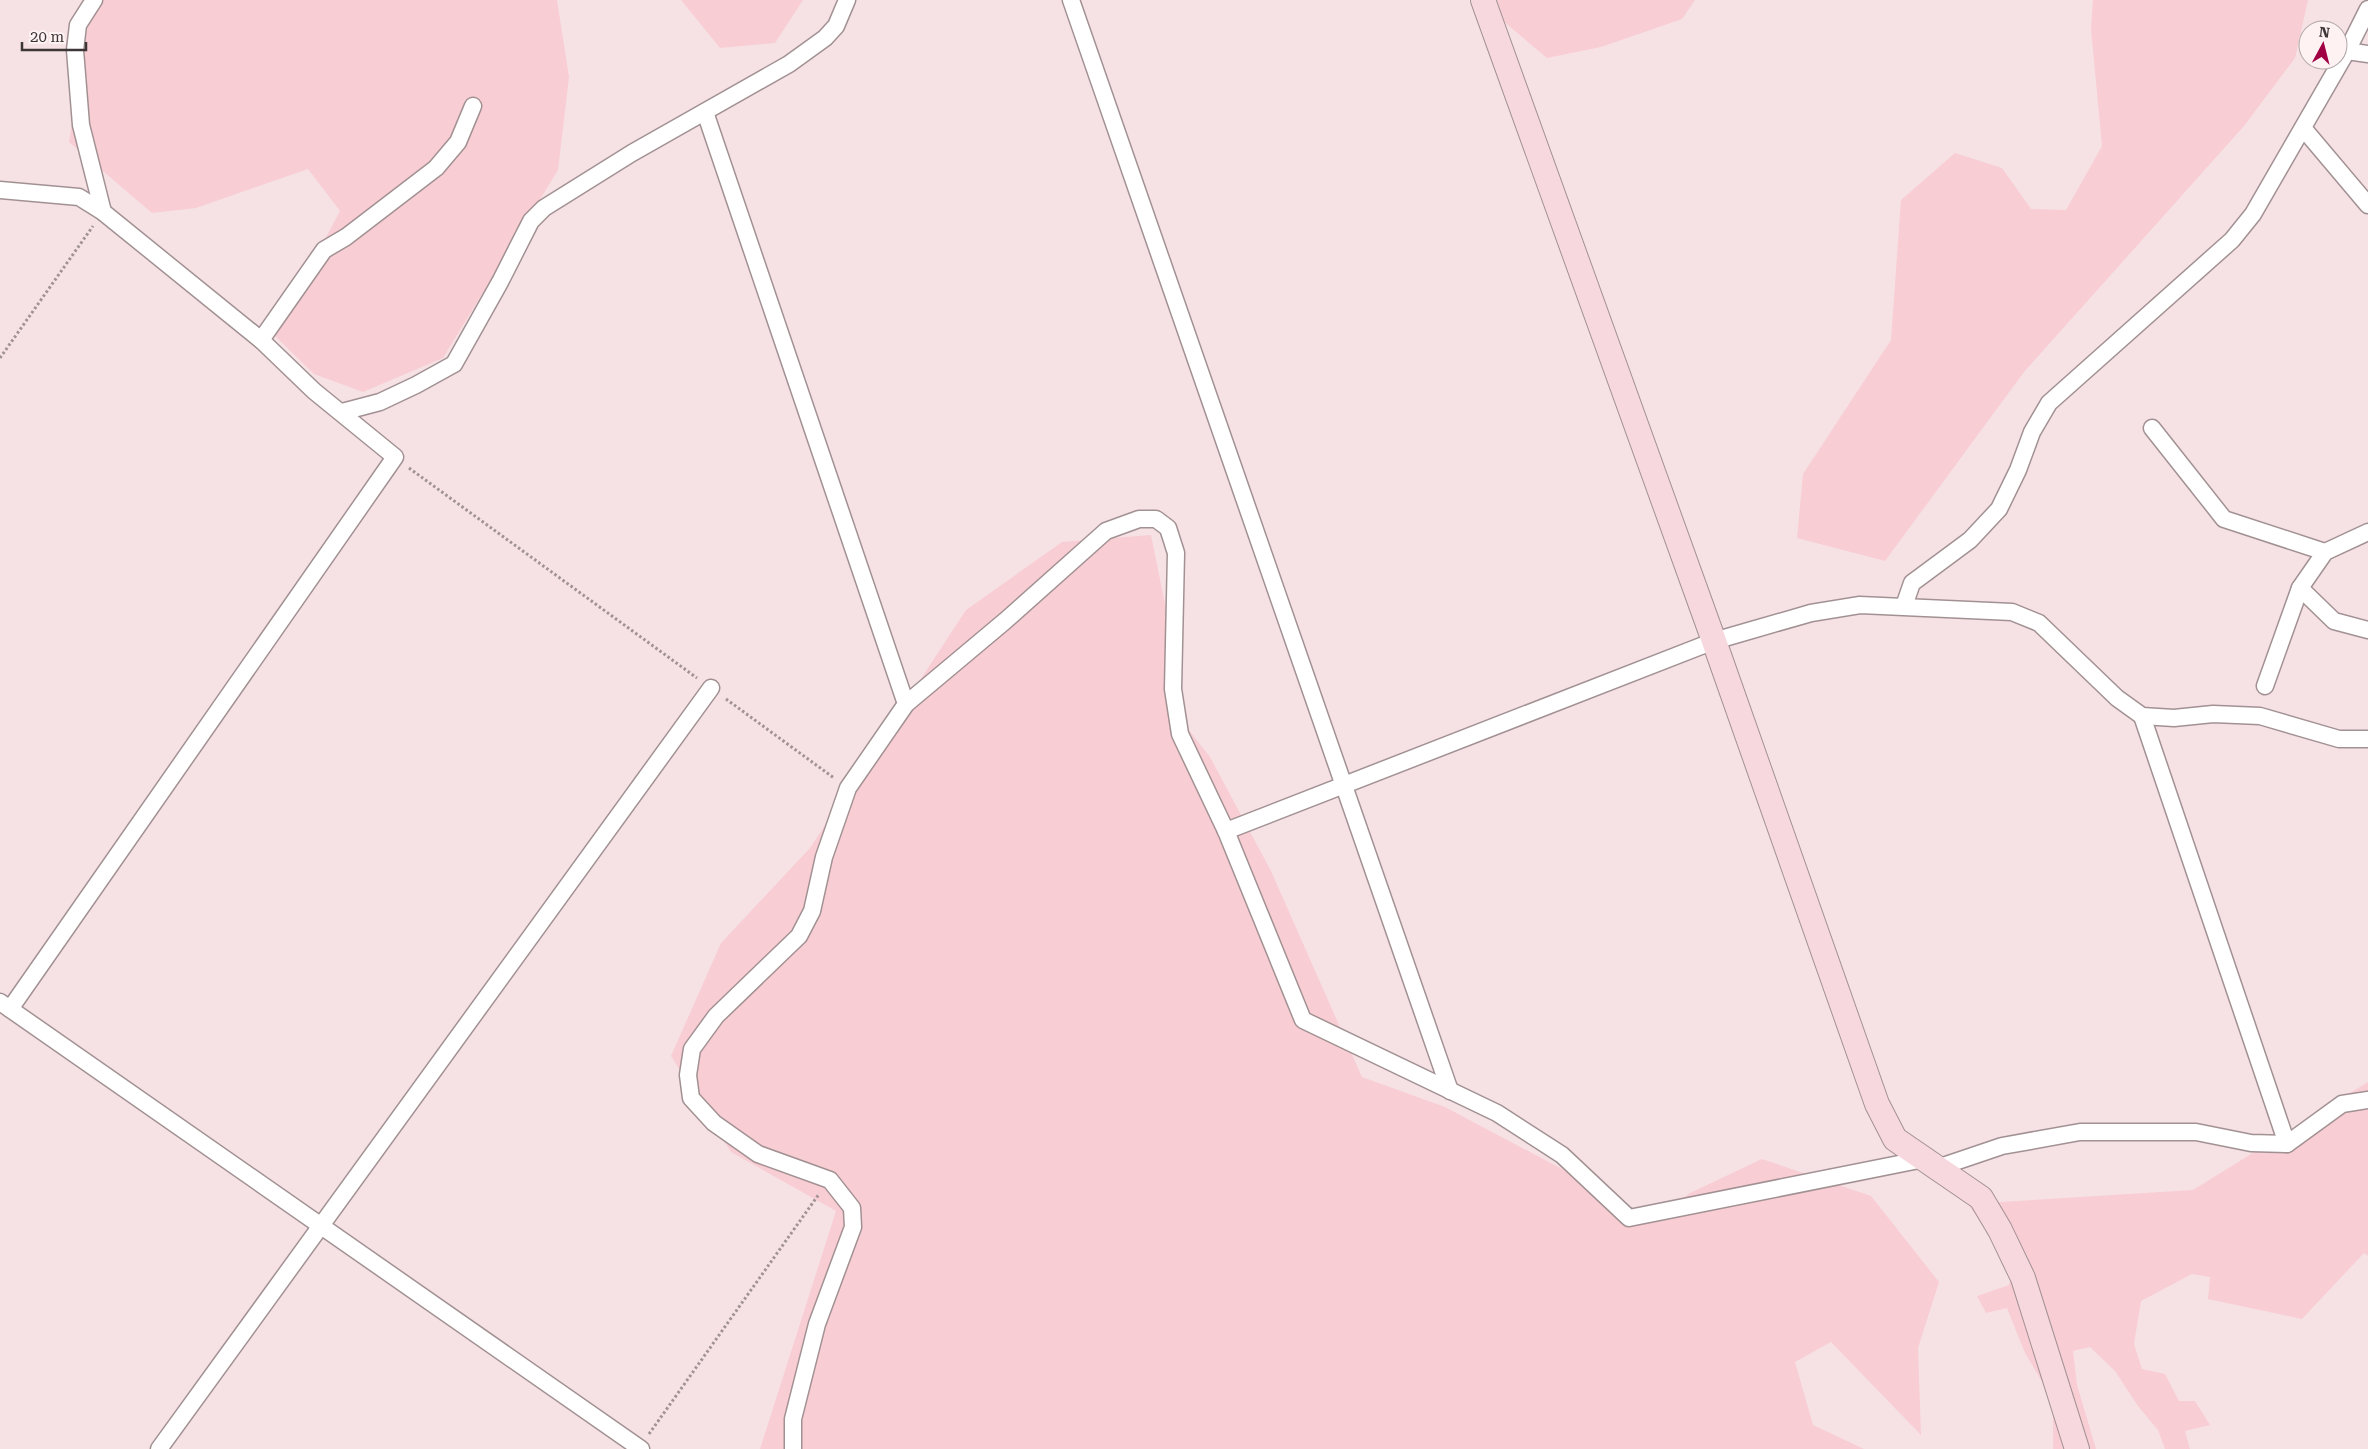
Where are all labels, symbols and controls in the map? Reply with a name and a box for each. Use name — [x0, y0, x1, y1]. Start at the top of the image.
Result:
scale bar — [22, 20, 86, 52]
north arrow — [2298, 20, 2348, 70]
text: N — [2318, 23, 2331, 41]
text: 20 m — [30, 28, 65, 46]

